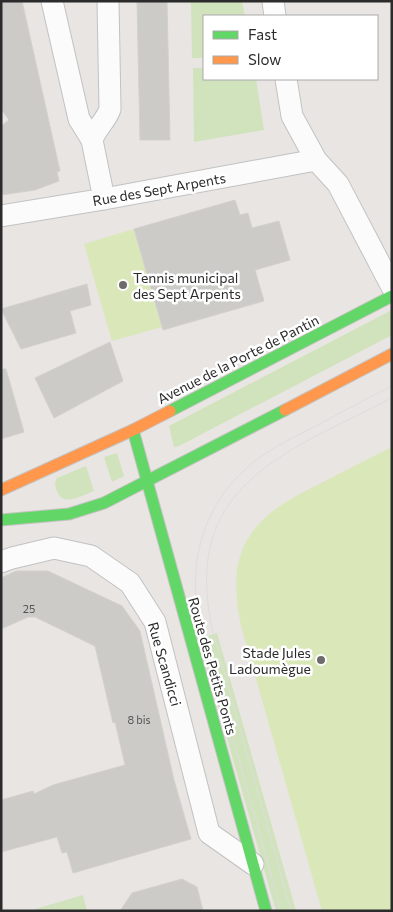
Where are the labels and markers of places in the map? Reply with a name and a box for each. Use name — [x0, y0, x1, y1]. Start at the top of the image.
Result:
place label: Tennis municipal des Sept Arpents — [133, 269, 241, 302]
marker: Tennis municipal des Sept Arpents — [117, 279, 129, 291]
place label: Stade Jules Ladoumègue — [229, 644, 311, 677]
marker: Stade Jules Ladoumègue — [315, 654, 327, 666]

